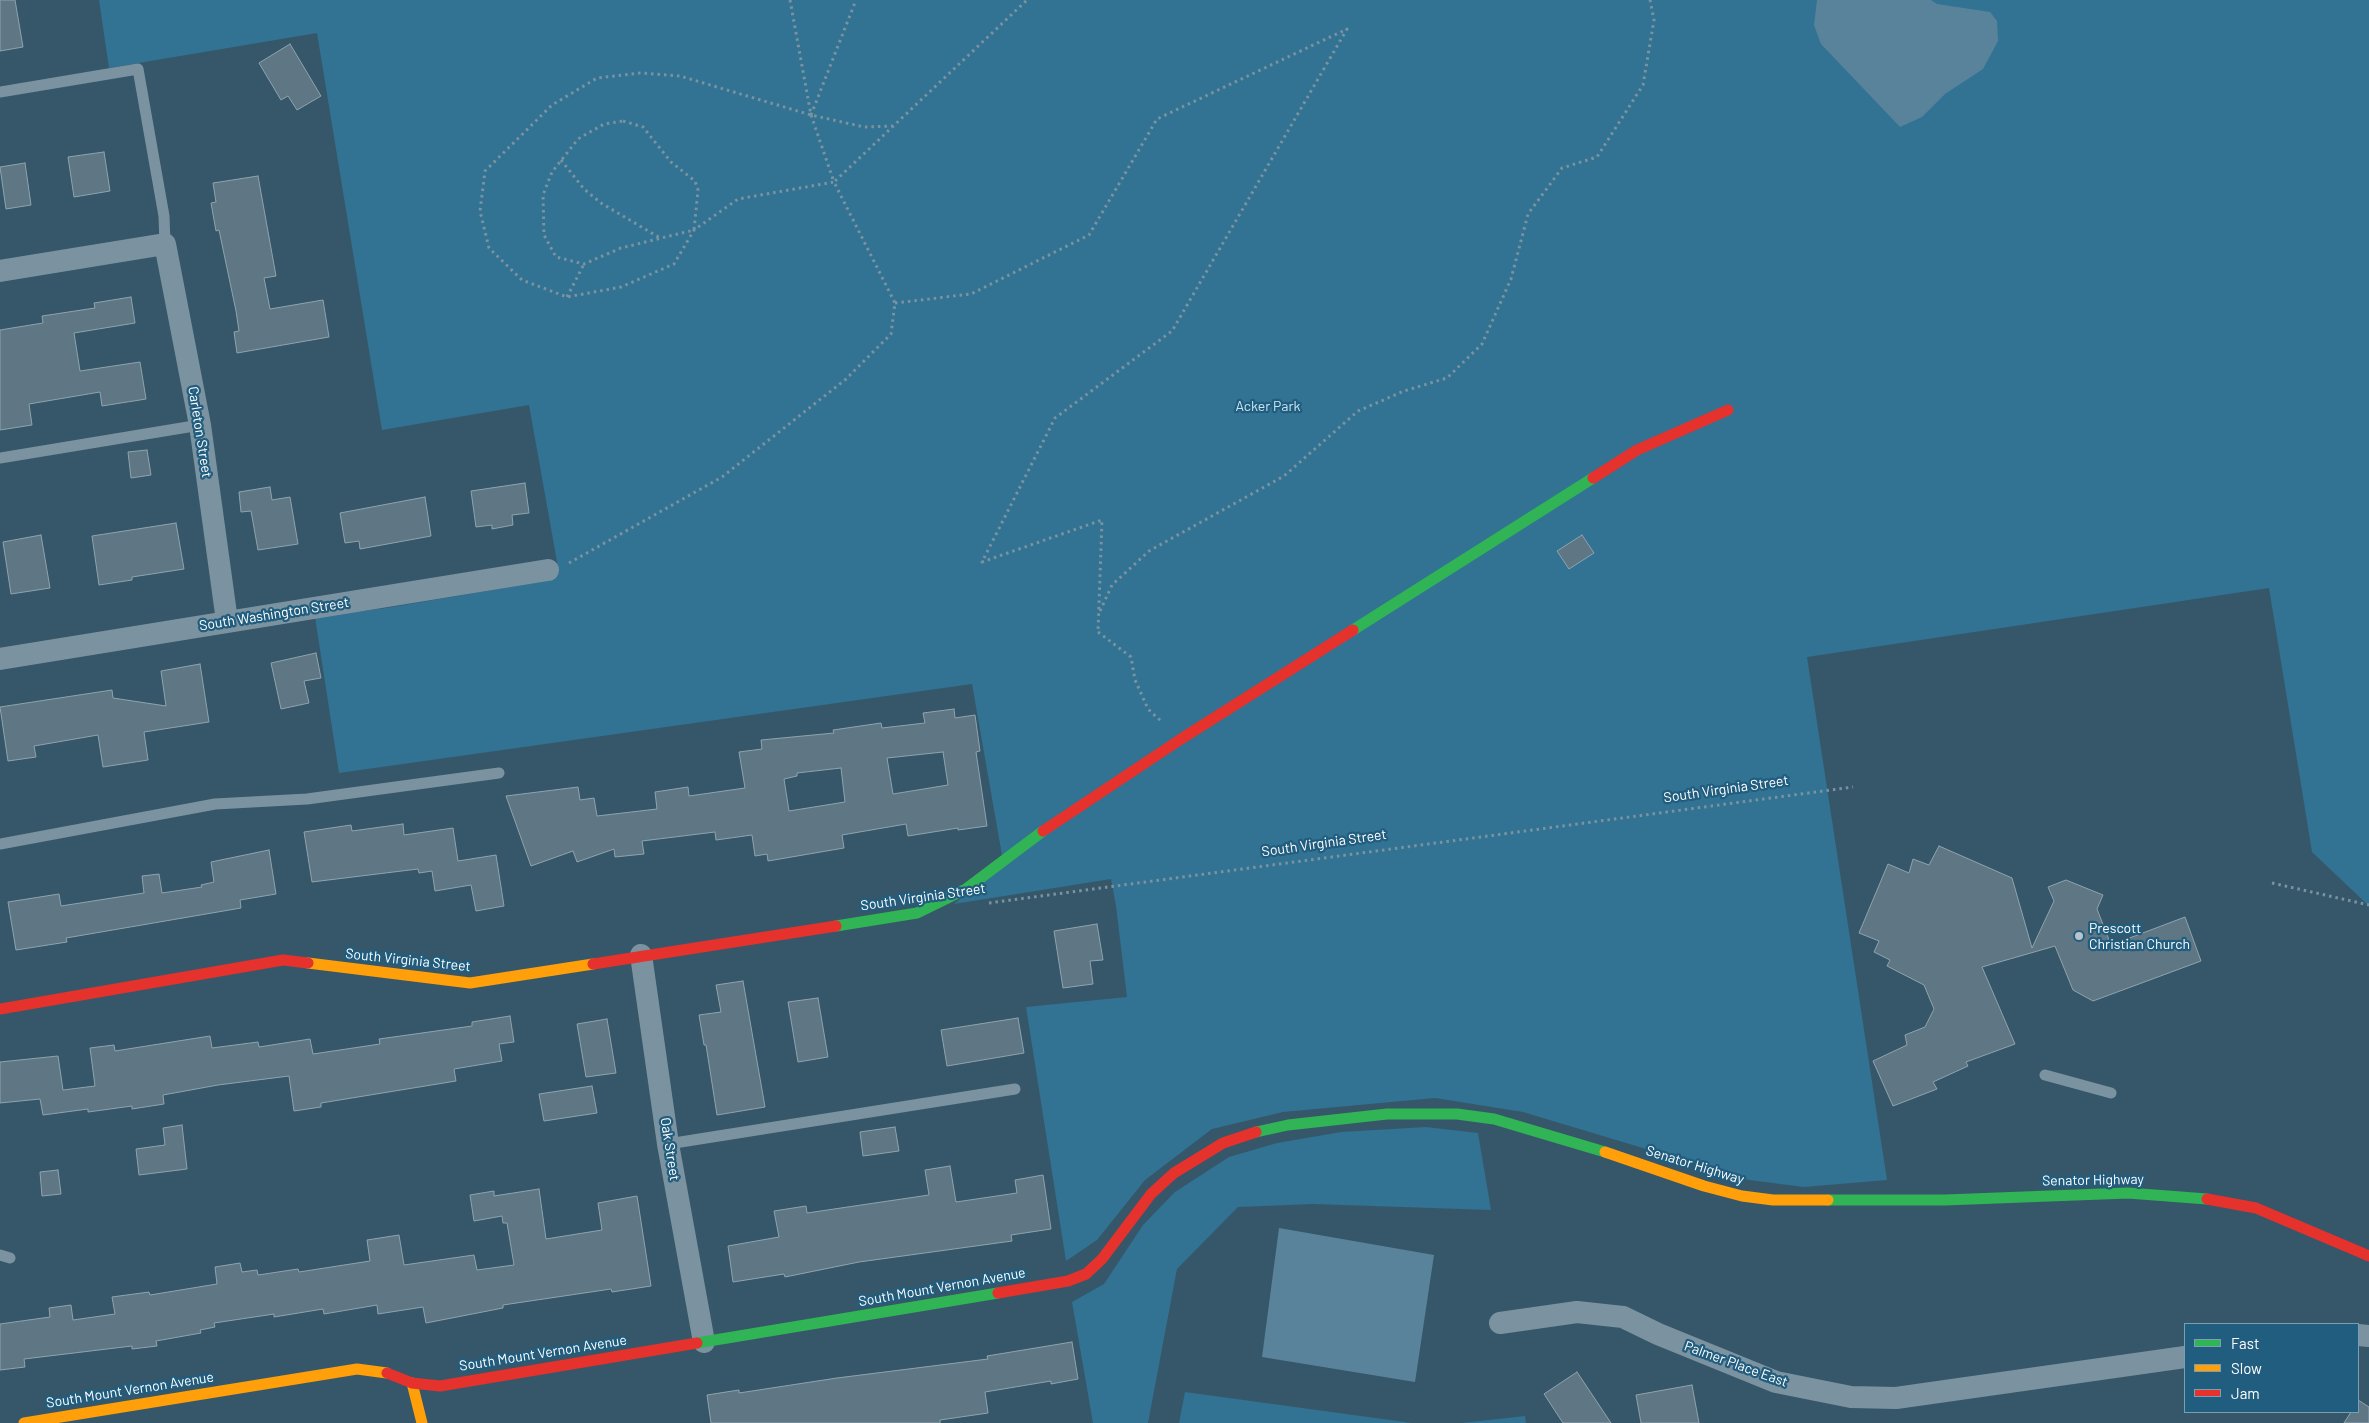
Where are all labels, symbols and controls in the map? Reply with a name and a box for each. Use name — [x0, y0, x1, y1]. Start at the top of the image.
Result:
street label: Carleton Street — [184, 385, 216, 479]
park label: Acker Park — [1235, 398, 1301, 414]
street label: South Washington Street — [198, 594, 350, 634]
street label: South Virginia Street — [1663, 772, 1789, 806]
street label: South Virginia Street — [1261, 826, 1387, 860]
street label: South Virginia Street — [860, 880, 986, 914]
place label: Prescott Christian Church — [2089, 920, 2190, 952]
marker: Prescott Christian Church — [2073, 930, 2085, 942]
street label: South Virginia Street — [345, 945, 471, 975]
street label: Oak Street — [657, 1116, 683, 1182]
street label: Senator Highway — [1644, 1142, 1746, 1188]
street label: Senator Highway — [2042, 1171, 2144, 1189]
street label: South Mount Vernon Avenue — [857, 1264, 1027, 1310]
legend — [2184, 1323, 2359, 1413]
street label: South Mount Vernon Avenue — [458, 1331, 628, 1375]
text: Fast — [2231, 1334, 2259, 1352]
street label: Palmer Place East — [1682, 1337, 1790, 1391]
text: Slow — [2231, 1359, 2262, 1377]
street label: South Mount Vernon Avenue — [45, 1368, 215, 1412]
text: Jam — [2231, 1384, 2260, 1402]

